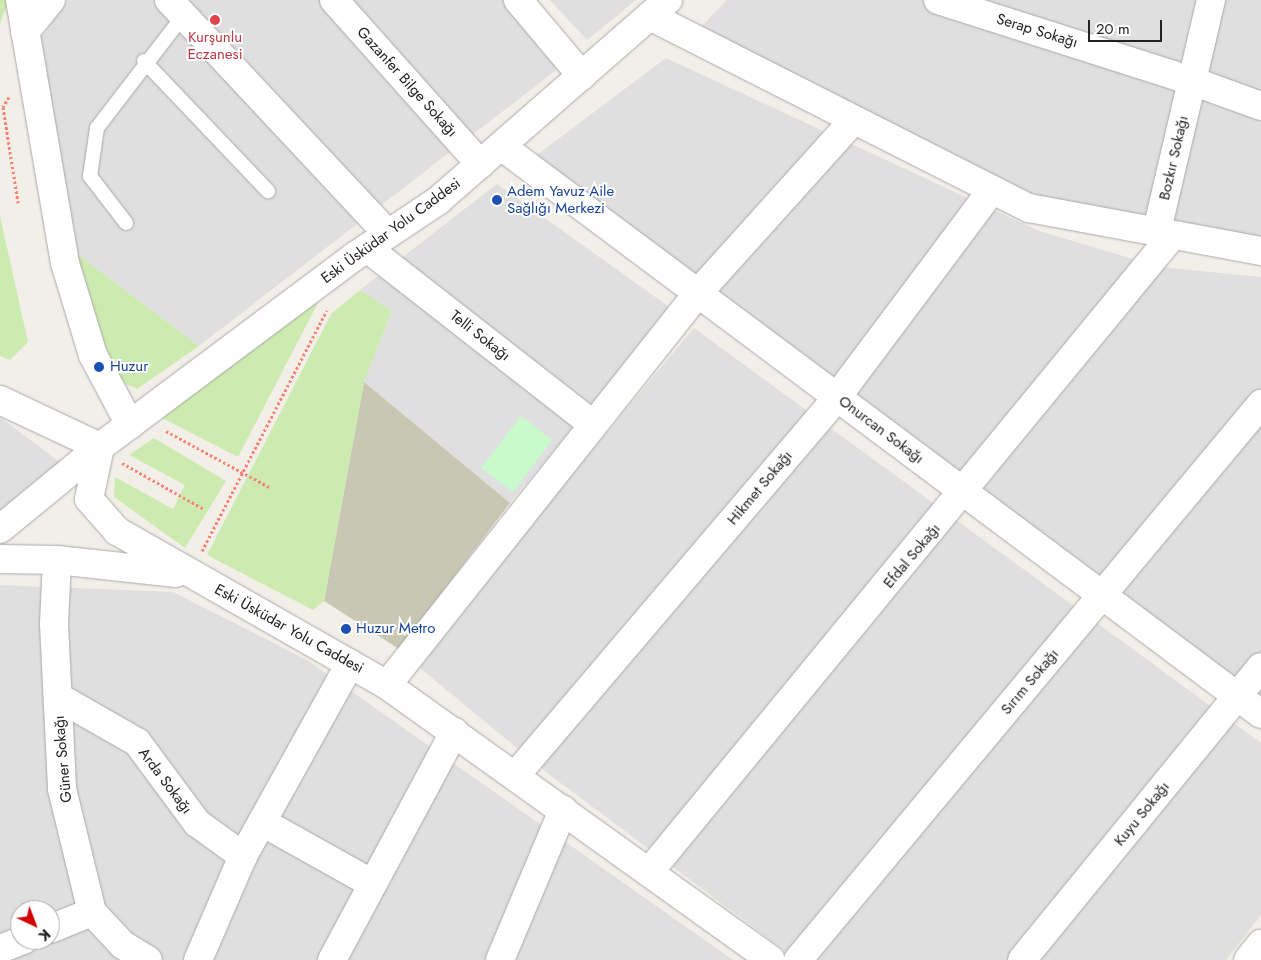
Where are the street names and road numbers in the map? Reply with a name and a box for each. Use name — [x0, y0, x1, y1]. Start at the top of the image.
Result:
street label: Serap Sokağı — [994, 10, 1080, 52]
street label: Gazanfer Bilge Sokağı — [353, 23, 461, 141]
street label: Bozkır Sokağı — [1156, 114, 1192, 202]
street label: Eski Üsküdar Yolu Caddesi — [318, 174, 464, 288]
street label: Telli Sokağı — [446, 307, 514, 365]
street label: Onurcan Sokağı — [835, 392, 927, 468]
street label: Hikmet Sokağı — [724, 447, 796, 529]
street label: Efdal Sokağı — [880, 520, 944, 592]
street label: Eski Üsküdar Yolu Caddesi — [211, 580, 367, 678]
street label: Sırım Sokağı — [997, 646, 1063, 718]
street label: Güner Sokağı — [50, 715, 76, 803]
street label: Arda Sokağı — [134, 744, 196, 818]
street label: Kuyu Sokağı — [1111, 778, 1173, 850]

